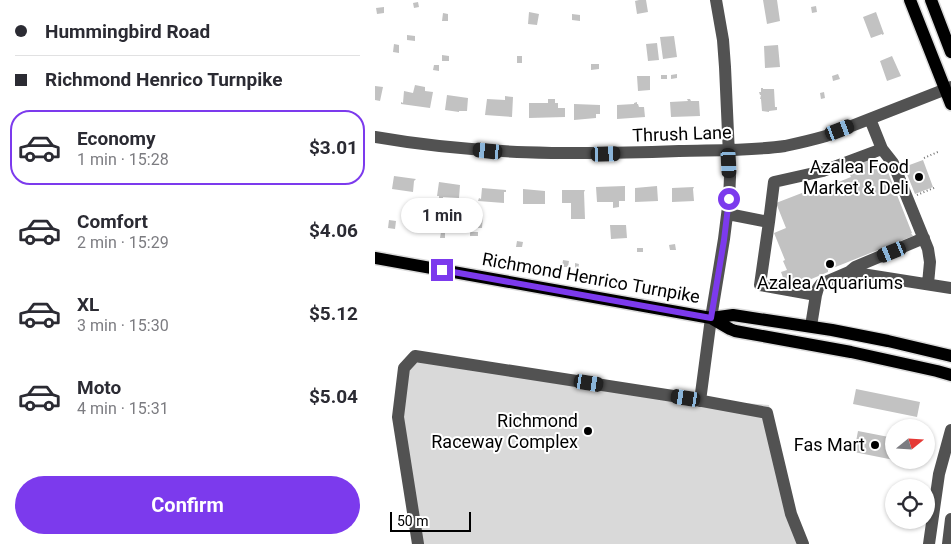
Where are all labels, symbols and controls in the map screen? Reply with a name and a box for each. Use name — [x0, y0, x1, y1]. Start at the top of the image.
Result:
text: Hummingbird Road — [45, 20, 210, 43]
text: Richmond Henrico Turnpike — [45, 68, 282, 91]
car — [823, 118, 856, 142]
street label: Thrush Lane — [632, 121, 732, 146]
icon: car — [17, 125, 62, 170]
text: Economy — [77, 127, 156, 150]
text: $3.01 — [309, 136, 358, 159]
car — [472, 142, 503, 160]
car — [590, 146, 621, 162]
car — [720, 148, 737, 178]
text: 1 min · 15:28 — [77, 150, 169, 169]
place label: Azalea Food Market & Deli — [803, 156, 909, 198]
marker: Azalea Food Market & Deli — [913, 171, 925, 183]
route start — [718, 188, 740, 210]
callout: 1 min — [401, 198, 483, 232]
text: 1 min — [422, 206, 462, 225]
icon: car — [17, 208, 62, 253]
text: Comfort — [77, 210, 148, 233]
text: $4.06 — [309, 219, 358, 242]
text: 2 min · 15:29 — [77, 233, 169, 252]
car — [875, 239, 908, 265]
street label: Richmond Henrico Turnpike — [481, 248, 702, 307]
marker: Azalea Aquariums — [824, 258, 836, 270]
route end — [431, 259, 453, 281]
place label: Azalea Aquariums — [757, 272, 903, 293]
icon: car — [17, 291, 62, 336]
text: XL — [77, 293, 99, 316]
text: $5.12 — [309, 302, 358, 325]
text: 3 min · 15:30 — [77, 316, 169, 335]
car — [573, 373, 604, 393]
icon: car — [17, 374, 62, 419]
text: Moto — [77, 376, 121, 399]
text: $5.04 — [309, 385, 358, 408]
car — [670, 388, 701, 408]
text: 4 min · 15:31 — [77, 399, 169, 418]
place label: Richmond Raceway Complex — [431, 410, 578, 452]
north arrow — [885, 419, 935, 469]
map controls — [885, 419, 935, 529]
marker: Richmond Raceway Complex — [582, 425, 594, 437]
place label: Fas Mart — [794, 434, 865, 455]
marker: Fas Mart — [869, 439, 881, 451]
button: Confirm — [15, 476, 360, 534]
button: locate — [885, 479, 935, 529]
scale bar — [390, 509, 471, 532]
text: 50 m — [397, 513, 429, 529]

